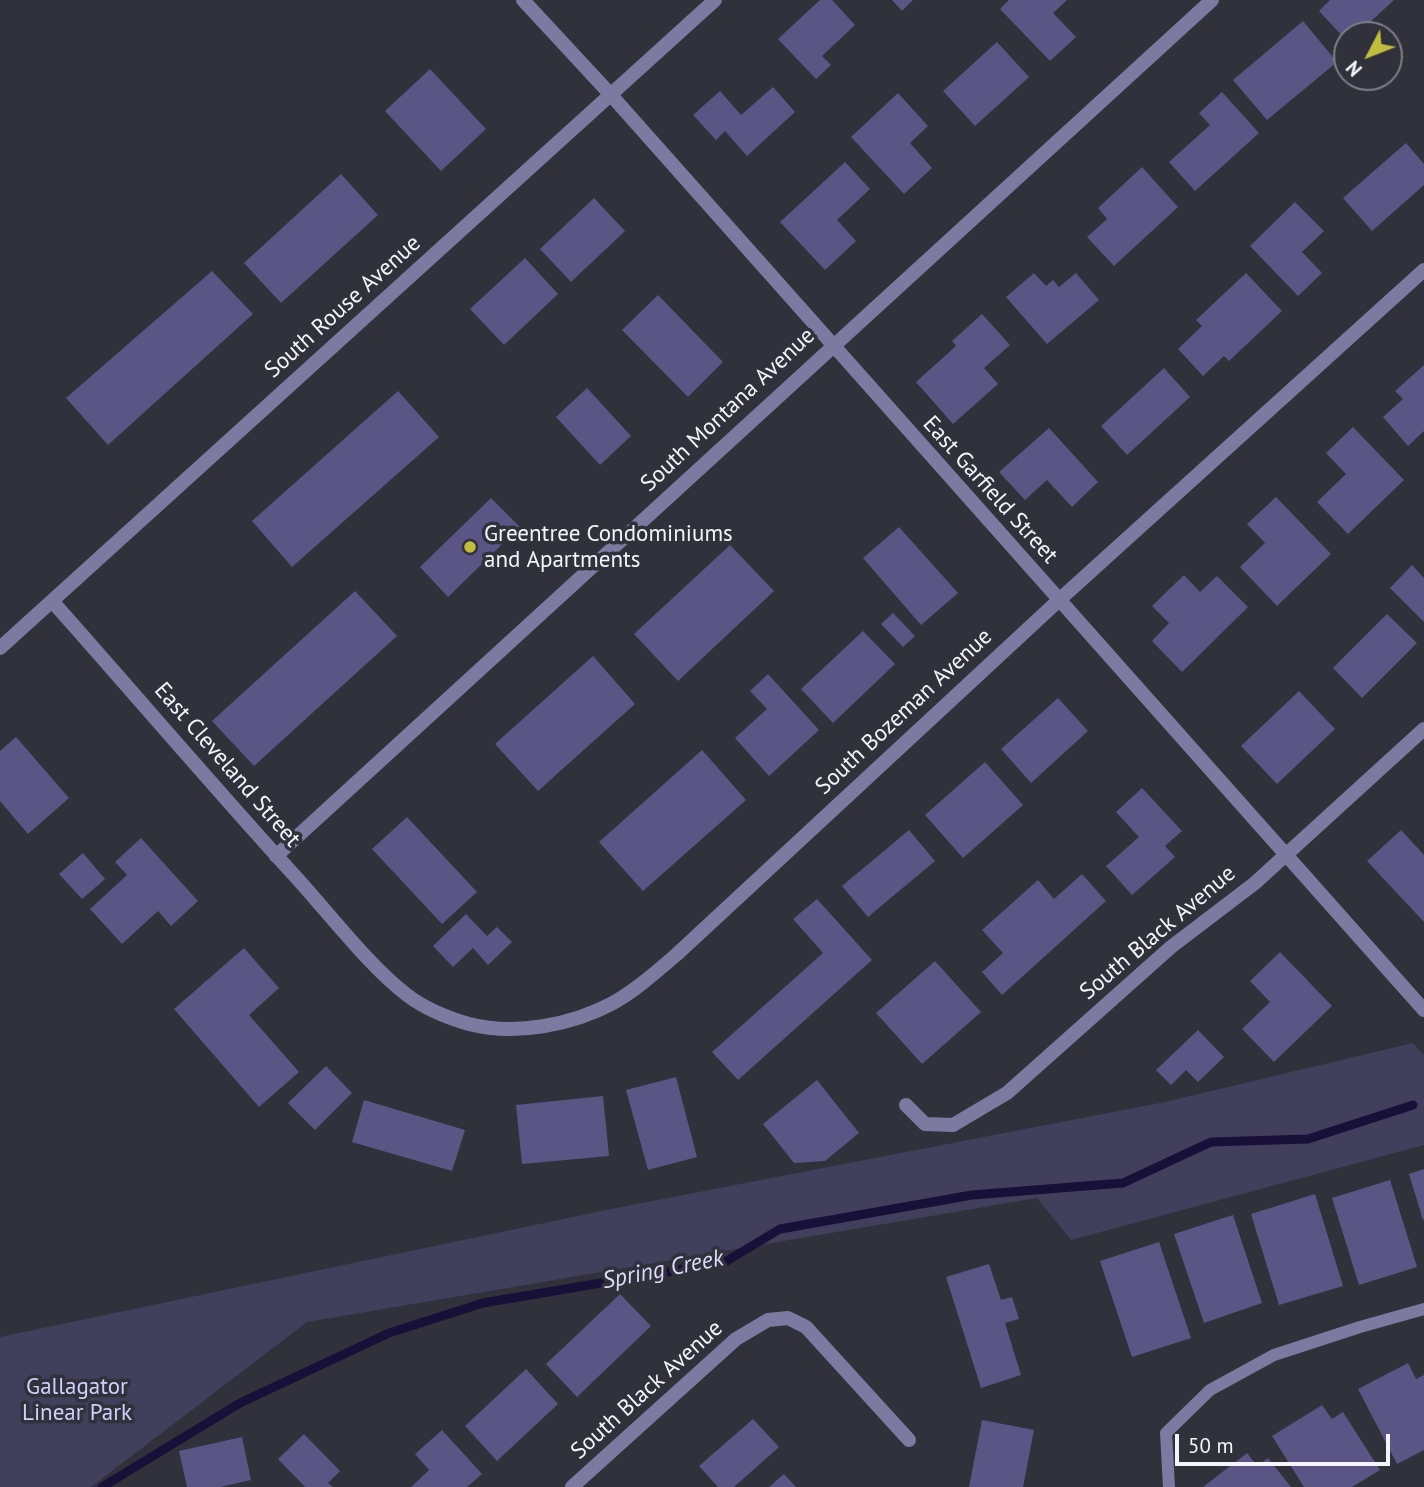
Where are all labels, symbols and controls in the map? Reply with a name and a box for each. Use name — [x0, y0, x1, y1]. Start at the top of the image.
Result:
north arrow — [1333, 21, 1403, 91]
text: N — [1341, 56, 1367, 81]
street label: South Rouse Avenue — [259, 230, 427, 384]
street label: South Montana Avenue — [635, 322, 821, 498]
street label: East Garfield Street — [917, 411, 1063, 569]
place label: Greentree Condominiums and Apartments — [484, 520, 733, 574]
marker: Greentree Condominiums and Apartments — [462, 539, 478, 555]
street label: South Bozeman Avenue — [810, 623, 998, 801]
street label: East Cleveland Street — [148, 677, 306, 853]
street label: South Black Avenue — [1075, 860, 1241, 1006]
water label: Spring Creek — [600, 1244, 726, 1296]
street label: South Black Avenue — [566, 1315, 728, 1465]
park label: Gallagator Linear Park — [22, 1373, 132, 1427]
scale bar — [1179, 1420, 1394, 1464]
text: 50 m — [1188, 1432, 1234, 1459]

